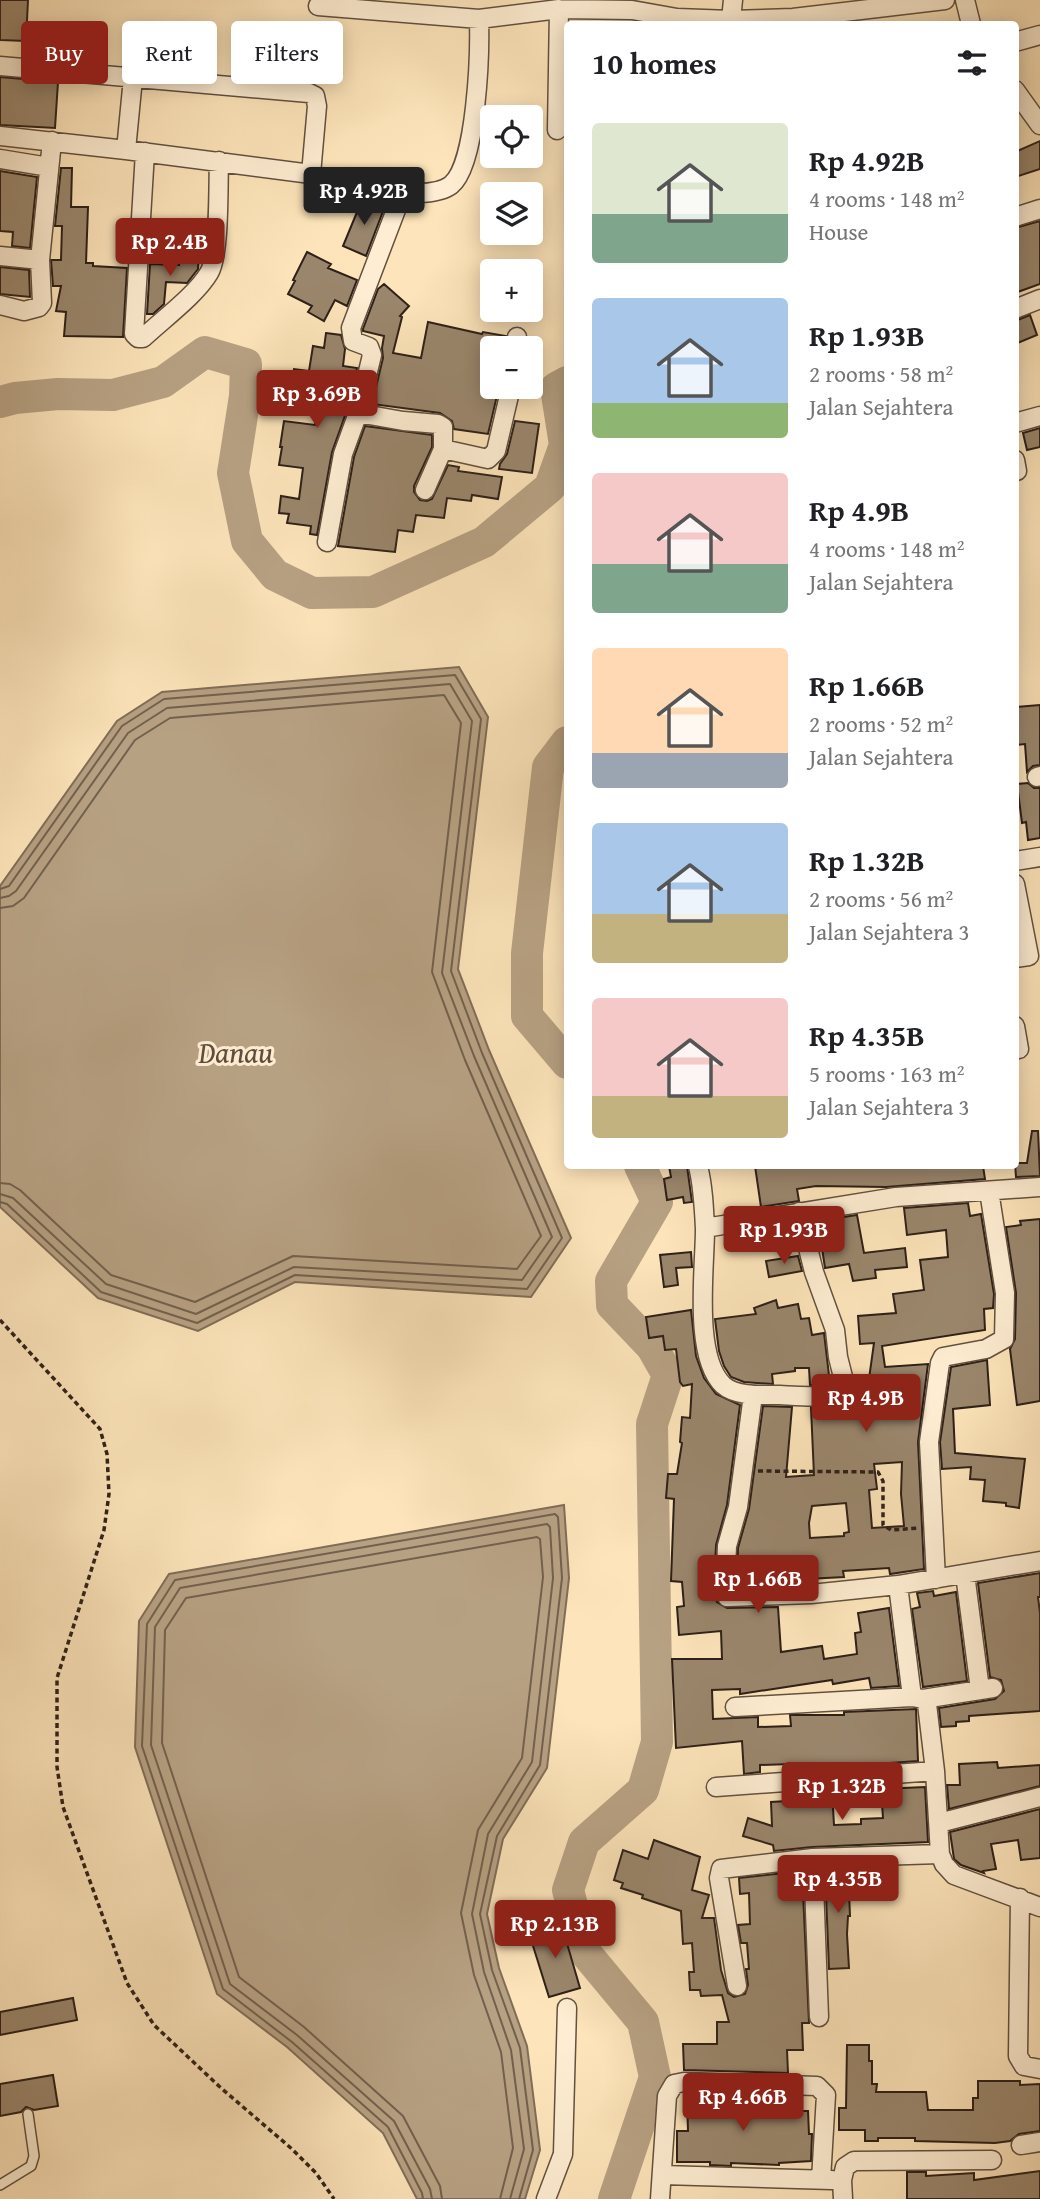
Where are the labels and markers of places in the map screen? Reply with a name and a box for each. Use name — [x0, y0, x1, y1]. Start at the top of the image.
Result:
pin: Rp 4.92B — [292, 168, 436, 227]
pin: Rp 2.4B — [105, 218, 235, 278]
pin: Rp 3.69B — [245, 370, 389, 430]
pin: Rp 1.93B — [712, 1206, 856, 1266]
pin: Rp 4.9B — [801, 1374, 931, 1434]
pin: Rp 1.66B — [686, 1556, 830, 1615]
pin: Rp 1.32B — [770, 1762, 914, 1822]
pin: Rp 4.35B — [766, 1856, 910, 1915]
pin: Rp 2.13B — [483, 1900, 627, 1960]
pin: Rp 4.66B — [671, 2074, 815, 2133]

